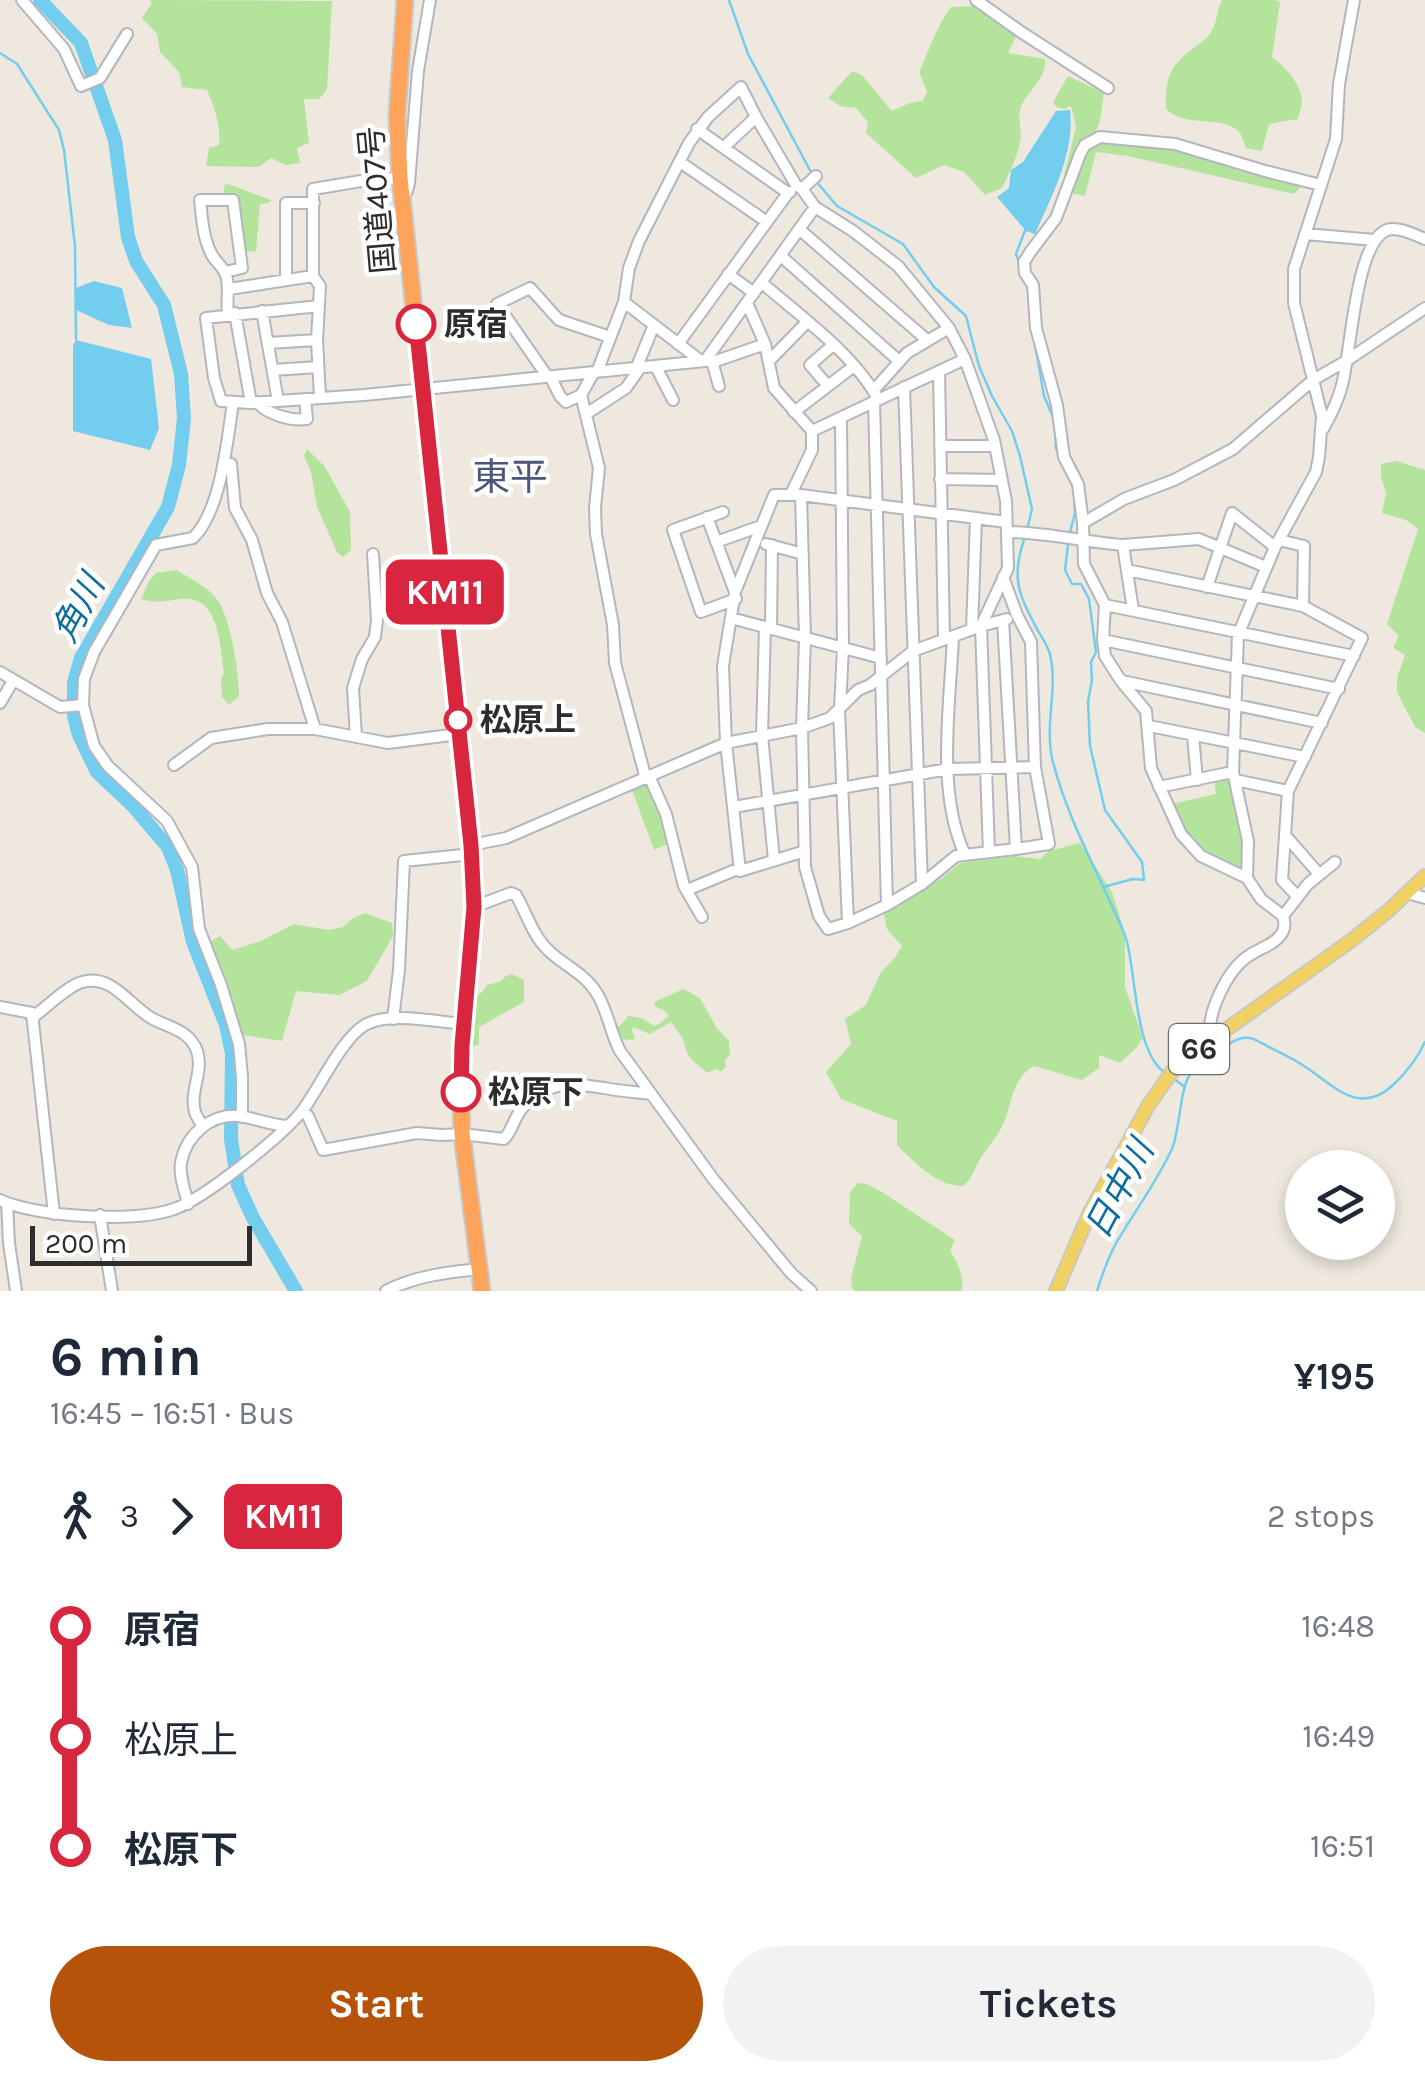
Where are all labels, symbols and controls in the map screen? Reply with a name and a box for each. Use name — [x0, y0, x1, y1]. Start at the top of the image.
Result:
street label: 国道407号 — [353, 125, 402, 275]
marker: 原宿 — [397, 305, 435, 343]
place label: 原宿 — [444, 306, 508, 343]
district label: 東平 — [472, 455, 548, 500]
line badge: KM11 — [375, 560, 515, 624]
water label: 角川 — [44, 564, 115, 649]
text: KM11 — [406, 572, 484, 613]
place label: 松原上 — [480, 702, 576, 739]
marker: 松原上 — [445, 707, 471, 733]
road number: 66 — [1169, 1024, 1229, 1074]
marker: 松原下 — [442, 1073, 480, 1111]
place label: 松原下 — [488, 1074, 584, 1111]
water label: 日中川 — [1077, 1130, 1164, 1245]
map controls — [1285, 1150, 1395, 1260]
button: layers — [1285, 1150, 1395, 1260]
scale bar — [30, 1221, 252, 1266]
text: 200 m — [45, 1227, 127, 1260]
text: 6 min — [50, 1325, 202, 1389]
text: ¥195 — [1294, 1354, 1375, 1399]
text: 16:45 – 16:51 · Bus — [50, 1395, 294, 1432]
icon: walk — [50, 1489, 105, 1544]
icon: forward — [154, 1489, 209, 1544]
text: KM11 — [244, 1496, 322, 1537]
text: 3 — [120, 1498, 139, 1535]
text: 2 stops — [1267, 1498, 1375, 1535]
text: 原宿 — [124, 1608, 200, 1653]
text: 16:48 — [1301, 1608, 1375, 1645]
text: 松原上 — [124, 1718, 238, 1763]
text: 16:49 — [1302, 1718, 1375, 1755]
text: 松原下 — [124, 1828, 238, 1873]
text: 16:51 — [1310, 1828, 1375, 1865]
button: Start — [50, 1946, 703, 2061]
button: Tickets — [723, 1946, 1375, 2061]

